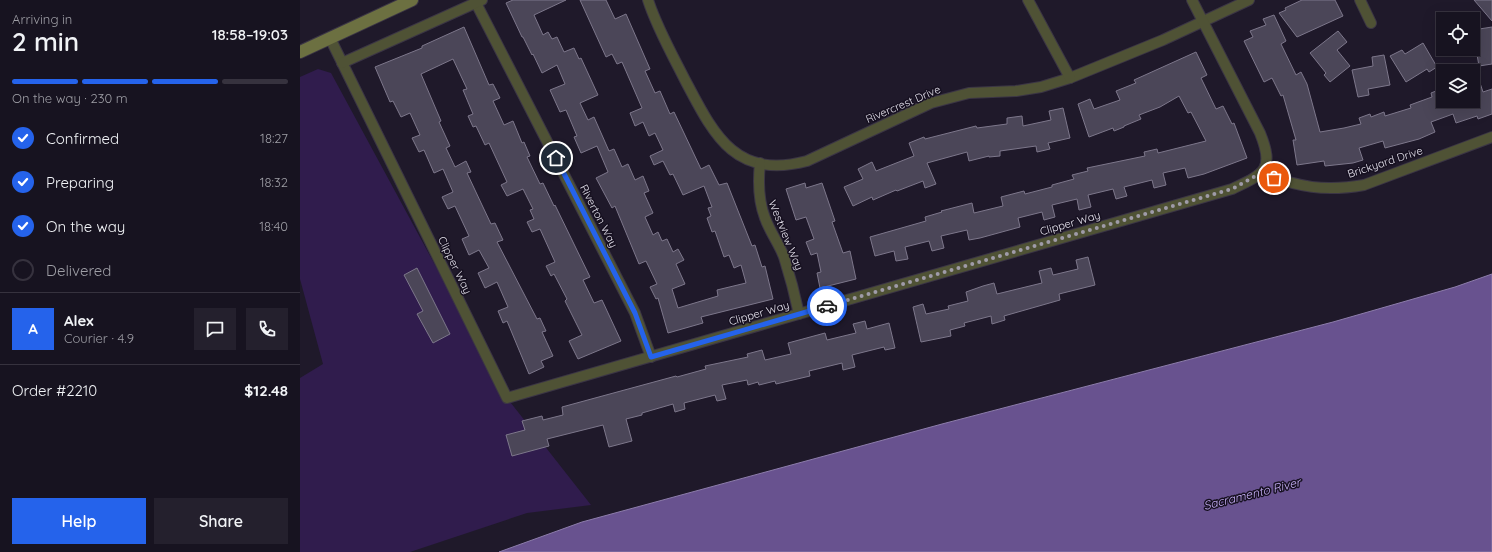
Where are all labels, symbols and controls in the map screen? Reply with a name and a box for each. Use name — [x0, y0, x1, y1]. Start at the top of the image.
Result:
text: Arriving in — [12, 11, 72, 27]
map controls — [1436, 12, 1480, 108]
button: locate — [1436, 12, 1480, 56]
text: 2 min — [12, 25, 79, 58]
text: 18:58–19:03 — [212, 25, 288, 44]
button: layers — [1436, 64, 1480, 108]
street label: Rivercrest Drive — [863, 82, 943, 126]
text: On the way · 230 m — [12, 90, 128, 106]
icon: check — [12, 127, 34, 149]
text: Confirmed — [46, 129, 119, 148]
text: 18:27 — [260, 130, 288, 146]
pin — [539, 141, 573, 175]
street label: Brickyard Drive — [1346, 143, 1424, 181]
icon: home — [545, 147, 567, 169]
pin — [1257, 161, 1291, 195]
icon: bag — [1263, 167, 1285, 189]
icon: check — [12, 171, 34, 193]
text: Preparing — [46, 173, 114, 192]
text: 18:32 — [260, 174, 288, 190]
street label: Riverton Way — [577, 182, 621, 250]
street label: Westview Way — [766, 198, 806, 272]
street label: Clipper Way — [1038, 208, 1102, 238]
icon: check — [12, 215, 34, 237]
text: On the way — [46, 217, 125, 236]
text: 18:40 — [259, 218, 288, 234]
street label: Clipper Way — [435, 234, 475, 296]
text: Delivered — [46, 261, 111, 280]
courier — [807, 286, 847, 326]
icon: car — [816, 295, 838, 317]
street label: Clipper Way — [727, 298, 791, 328]
button: chat — [194, 308, 236, 350]
button: phone — [246, 308, 288, 350]
text: Alex — [64, 311, 94, 330]
text: A — [28, 319, 38, 338]
text: Courier · 4.9 — [64, 330, 134, 346]
text: Order #2210 — [12, 381, 97, 400]
text: $12.48 — [244, 381, 288, 400]
water label: Sacramento River — [1202, 474, 1303, 513]
button: Help — [12, 498, 146, 544]
button: Share — [154, 498, 288, 544]

